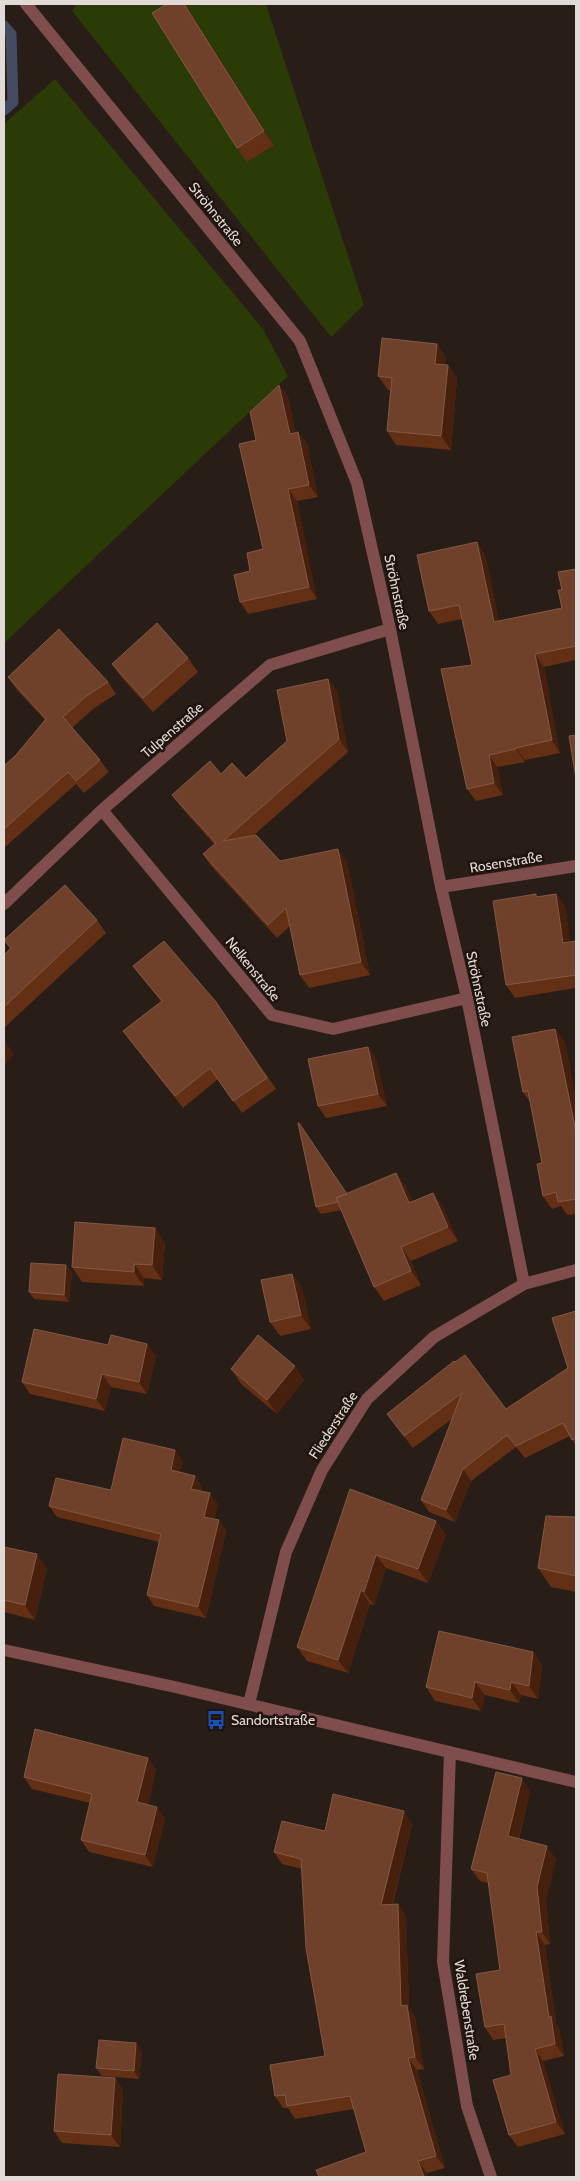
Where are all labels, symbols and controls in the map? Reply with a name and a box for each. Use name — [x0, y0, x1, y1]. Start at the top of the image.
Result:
street label: Ströhnstraße — [185, 179, 247, 249]
street label: Ströhnstraße — [380, 553, 414, 631]
street label: Tulpenstraße — [137, 698, 207, 762]
street label: Rosenstraße — [468, 847, 544, 877]
street label: Nelkenstraße — [222, 933, 284, 1005]
street label: Ströhnstraße — [462, 950, 496, 1028]
street label: Fliederstraße — [305, 1388, 361, 1462]
bus stop icon: Sandortstraße — [205, 1709, 227, 1731]
place label: Sandortstraße — [231, 1711, 315, 1729]
street label: Waldrebenstraße — [450, 1959, 484, 2061]

